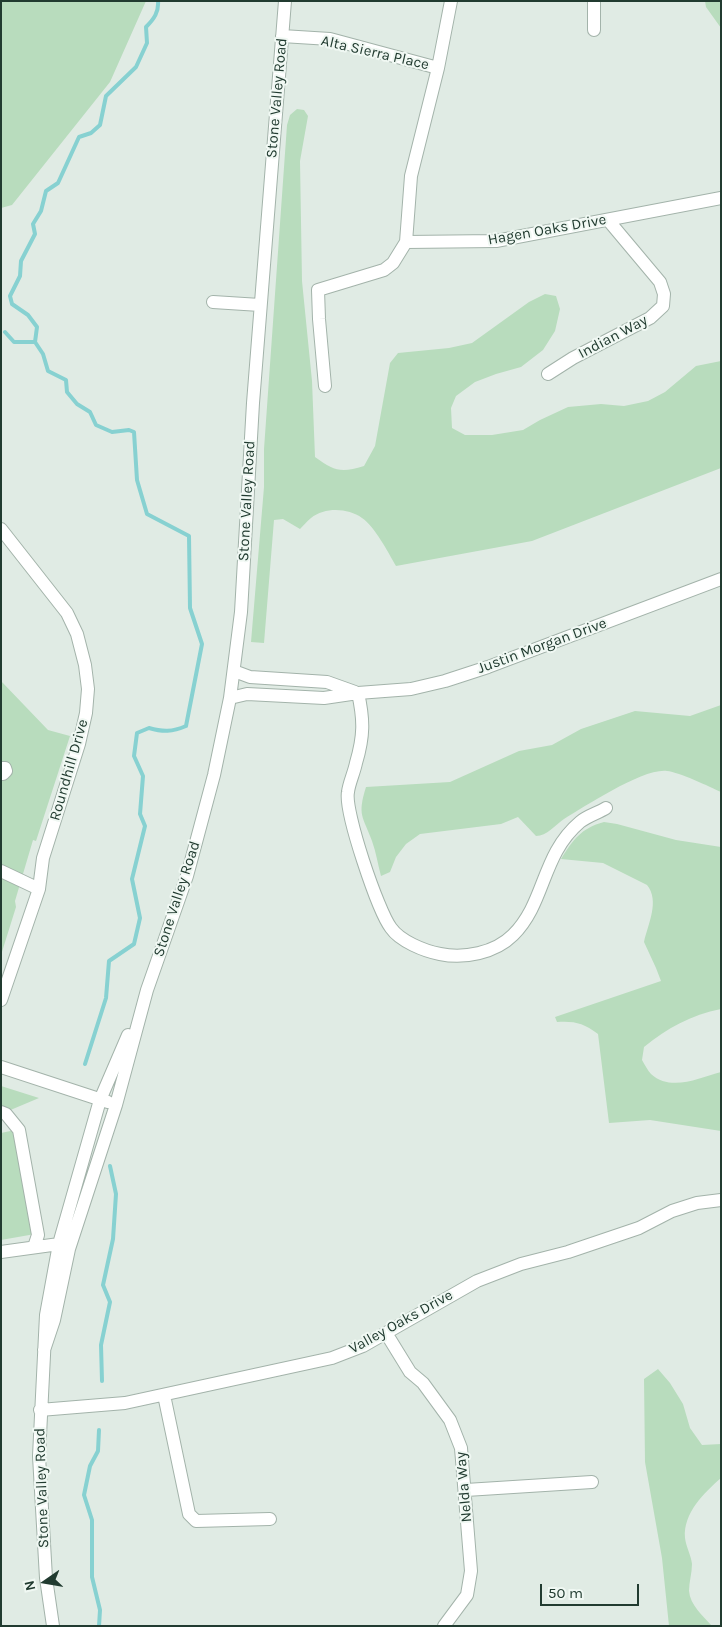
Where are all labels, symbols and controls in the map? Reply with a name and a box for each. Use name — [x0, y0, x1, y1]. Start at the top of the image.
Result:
street label: Alta Sierra Place — [319, 32, 431, 74]
street label: Stone Valley Road — [263, 37, 291, 159]
street label: Hagen Oaks Drive — [486, 211, 608, 249]
street label: Indian Way — [575, 311, 651, 363]
street label: Stone Valley Road — [235, 440, 259, 562]
street label: Justin Morgan Drive — [475, 614, 609, 678]
street label: Roundhill Drive — [46, 717, 92, 823]
street label: Stone Valley Road — [150, 839, 204, 959]
street label: Valley Oaks Drive — [346, 1286, 456, 1358]
street label: Stone Valley Road — [31, 1427, 53, 1549]
street label: Nelda Way — [452, 1451, 476, 1523]
north arrow — [20, 1557, 70, 1607]
scale bar — [542, 1574, 641, 1606]
text: N — [20, 1579, 39, 1592]
text: 50 m — [548, 1584, 583, 1602]

